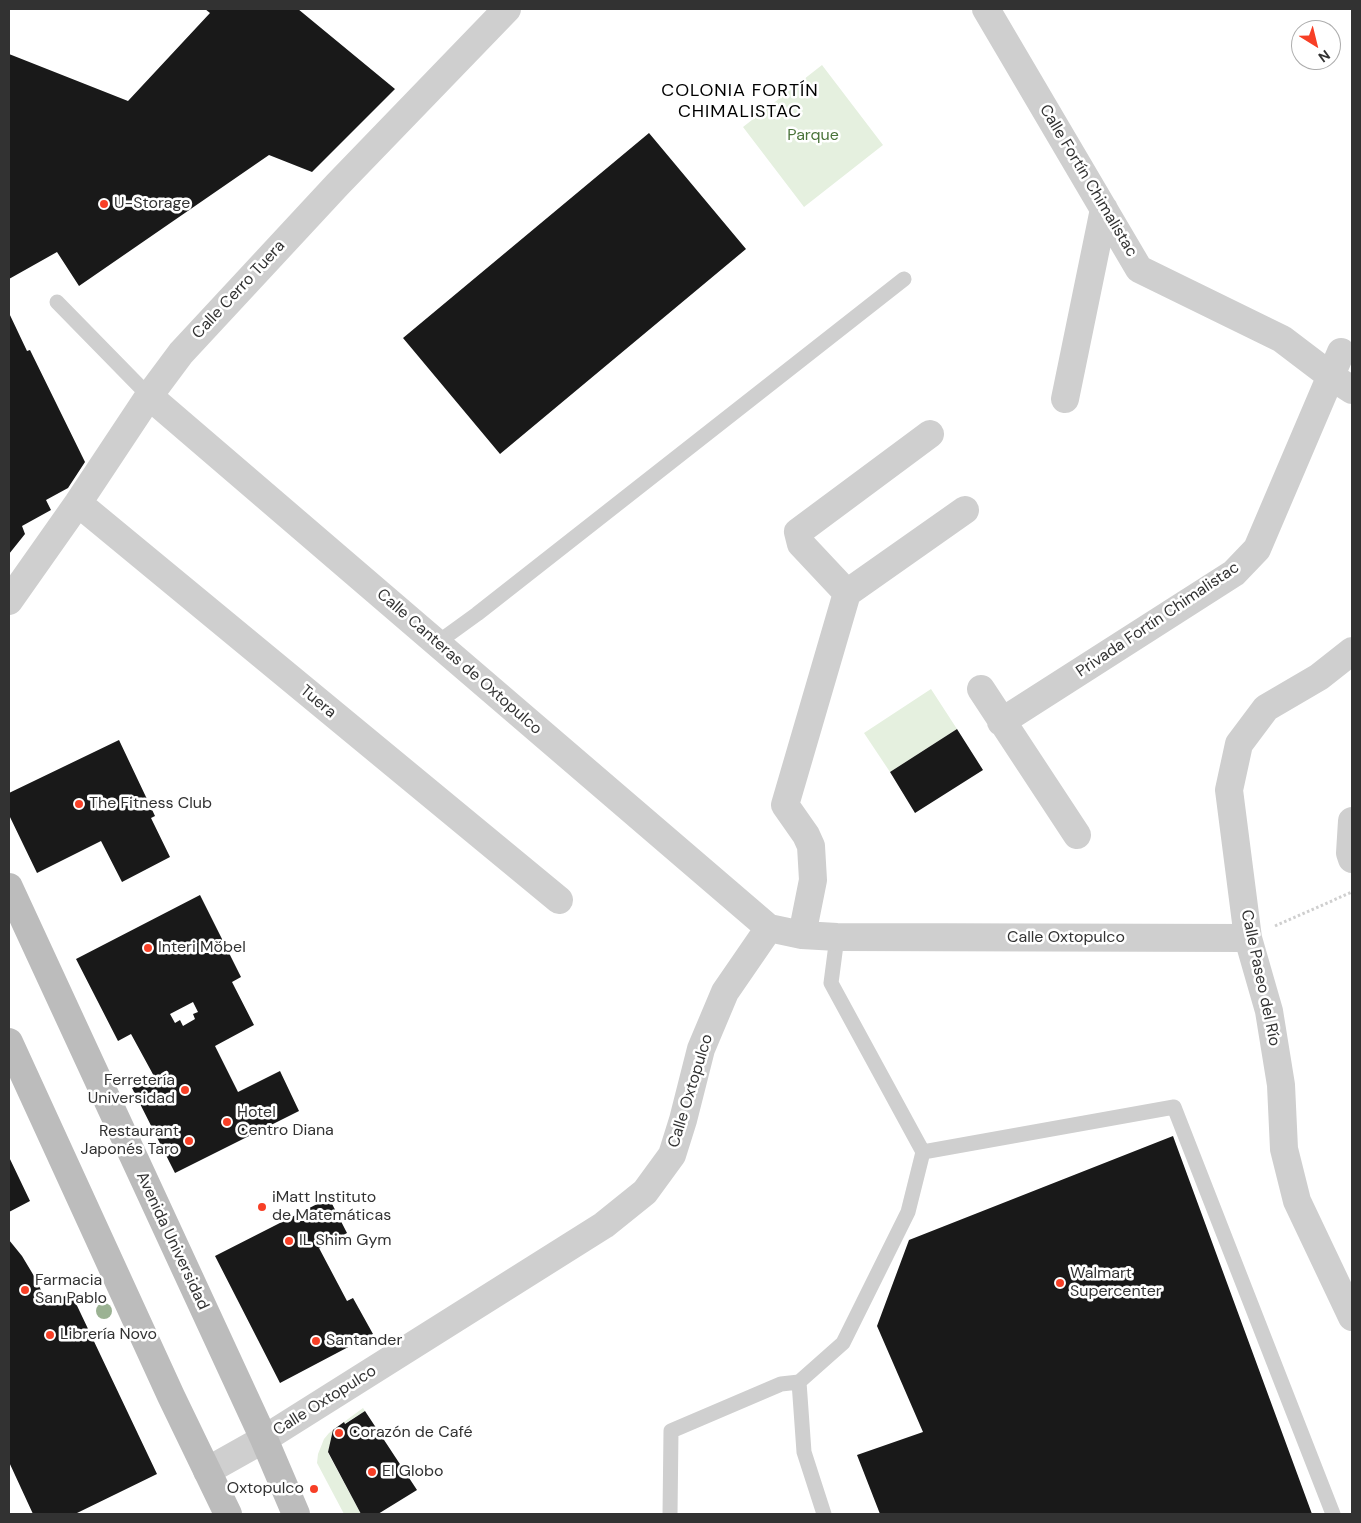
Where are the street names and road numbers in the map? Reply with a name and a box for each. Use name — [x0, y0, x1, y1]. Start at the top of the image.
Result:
street label: Calle Fortín Chimalistac — [1035, 101, 1141, 261]
street label: Calle Cerro Tuera — [188, 237, 290, 343]
street label: Privada Fortín Chimalistac — [1073, 558, 1243, 682]
street label: Calle Canteras de Oxtopulco — [372, 585, 546, 739]
street label: Tuera — [296, 681, 340, 723]
street label: Calle Paseo del Río — [1236, 908, 1284, 1048]
street label: Calle Oxtopulco — [1007, 928, 1125, 948]
street label: Calle Oxtopulco — [665, 1032, 717, 1150]
street label: Avenida Universidad — [132, 1169, 212, 1313]
street label: Calle Oxtopulco — [270, 1362, 380, 1440]

